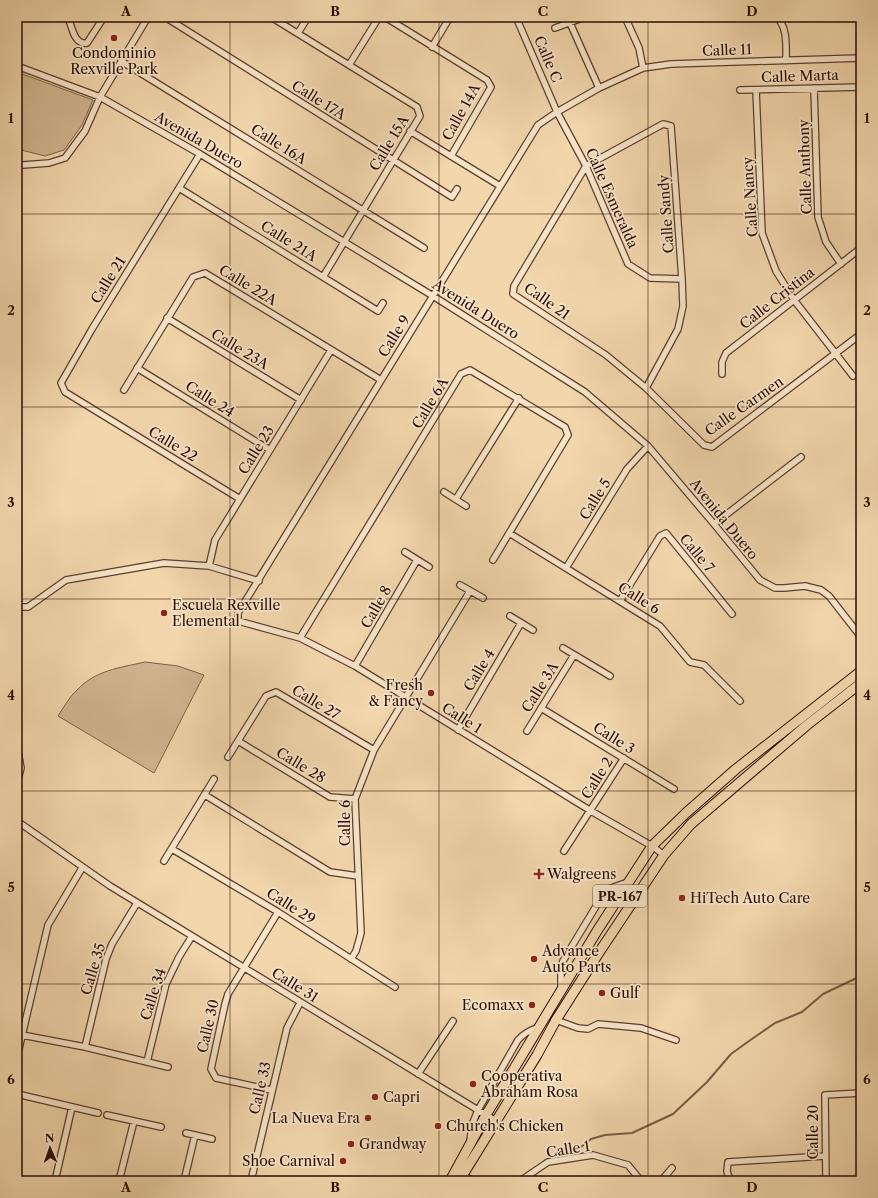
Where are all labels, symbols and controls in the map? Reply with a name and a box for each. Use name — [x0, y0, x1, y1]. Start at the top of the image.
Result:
text: A — [120, 3, 132, 19]
text: B — [330, 3, 340, 19]
text: C — [538, 3, 548, 19]
text: D — [746, 3, 758, 19]
marker: Condominio Rexville Park — [109, 33, 119, 43]
street label: Calle C — [530, 33, 566, 85]
street label: Calle 11 — [702, 40, 752, 60]
place label: Condominio Rexville Park — [70, 44, 159, 78]
street label: Calle Marta — [761, 66, 840, 86]
street label: Calle 17A — [288, 76, 350, 124]
street label: Calle 14A — [438, 80, 484, 144]
street label: Avenida Duero — [151, 107, 246, 173]
text: 1 — [8, 110, 14, 126]
text: 1 — [864, 110, 870, 126]
street label: Calle 15A — [365, 111, 413, 174]
street label: Calle Anthony — [794, 119, 816, 215]
street label: Calle 16A — [248, 120, 311, 169]
street label: Calle Esmeralda — [582, 145, 642, 252]
street label: Calle Nancy — [738, 156, 762, 238]
street label: Calle Sandy — [654, 174, 678, 254]
street label: Calle 21A — [258, 217, 321, 266]
street label: Calle 21 — [87, 253, 129, 307]
street label: Calle 22A — [216, 261, 281, 310]
street label: Calle Cristina — [736, 263, 819, 333]
street label: Avenida Duero — [428, 275, 523, 343]
street label: Calle 21 — [521, 279, 574, 323]
text: 2 — [7, 302, 15, 318]
text: 2 — [863, 302, 871, 318]
street label: Calle 9 — [374, 312, 414, 360]
street label: Calle 23A — [208, 325, 273, 374]
street label: Calle Carmen — [701, 372, 787, 440]
street label: Calle 6A — [408, 374, 453, 432]
street label: Calle 24 — [182, 377, 238, 421]
street label: Calle 22 — [145, 422, 201, 466]
street label: Calle 23 — [234, 422, 278, 478]
street label: Avenida Duero — [685, 474, 762, 563]
street label: Calle 5 — [575, 475, 615, 523]
text: 3 — [7, 494, 15, 510]
text: 3 — [863, 494, 871, 510]
street label: Calle 7 — [676, 530, 718, 576]
street label: Calle 6 — [615, 578, 663, 618]
street label: Calle 8 — [357, 582, 395, 632]
place label: Escuela Rexville Elemental — [172, 596, 280, 630]
marker: Escuela Rexville Elemental — [159, 608, 169, 618]
street label: Calle 4 — [459, 646, 499, 694]
street label: Calle 3A — [517, 658, 563, 716]
place label: Fresh & Fancy — [368, 676, 423, 710]
street label: Calle 27 — [289, 681, 343, 723]
text: 4 — [7, 687, 15, 703]
text: 4 — [863, 687, 871, 703]
marker: Fresh & Fancy — [426, 688, 436, 698]
street label: Calle 1 — [439, 699, 486, 737]
street label: Calle 3 — [590, 718, 638, 758]
street label: Calle 28 — [273, 743, 329, 787]
street label: Calle 2 — [577, 754, 617, 802]
street label: Calle 6 — [336, 800, 354, 846]
place label: Walgreens — [546, 865, 616, 883]
marker: Walgreens — [534, 869, 544, 879]
text: 5 — [7, 879, 15, 895]
text: 5 — [863, 879, 871, 895]
street label: Calle 29 — [263, 884, 319, 928]
road number: PR-167 — [593, 885, 647, 907]
place label: HiTech Auto Care — [690, 889, 810, 907]
marker: HiTech Auto Care — [677, 893, 687, 903]
street label: Calle 35 — [77, 941, 109, 997]
place label: Advance Auto Parts — [541, 942, 611, 976]
marker: Advance Auto Parts — [529, 954, 539, 964]
street label: Calle 31 — [268, 964, 322, 1006]
street label: Calle 34 — [136, 966, 170, 1022]
place label: Gulf — [610, 984, 641, 1002]
marker: Gulf — [597, 988, 607, 998]
place label: Ecomaxx — [462, 996, 525, 1014]
street label: Calle 30 — [193, 997, 223, 1055]
marker: Ecomaxx — [527, 1000, 537, 1010]
street label: Calle 33 — [245, 1060, 275, 1116]
place label: Cooperativa Abraham Rosa — [480, 1067, 579, 1101]
text: 6 — [7, 1071, 15, 1087]
text: 6 — [863, 1071, 871, 1087]
marker: Cooperativa Abraham Rosa — [468, 1079, 478, 1089]
place label: Capri — [383, 1088, 420, 1106]
marker: Capri — [370, 1092, 380, 1102]
street label: Calle 20 — [804, 1104, 822, 1160]
place label: La Nueva Era — [271, 1109, 361, 1127]
marker: La Nueva Era — [363, 1113, 373, 1123]
place label: Church's Chicken — [446, 1117, 564, 1135]
marker: Church's Chicken — [433, 1121, 443, 1131]
north arrow — [30, 1128, 70, 1168]
text: N — [45, 1131, 55, 1145]
place label: Grandway — [359, 1135, 427, 1153]
street label: Calle 1 — [545, 1137, 591, 1161]
marker: Grandway — [346, 1139, 356, 1149]
place label: Shoe Carnival — [242, 1152, 335, 1170]
marker: Shoe Carnival — [338, 1156, 348, 1166]
text: A — [120, 1179, 132, 1195]
text: B — [330, 1179, 340, 1195]
text: C — [538, 1179, 548, 1195]
text: D — [746, 1179, 758, 1195]

